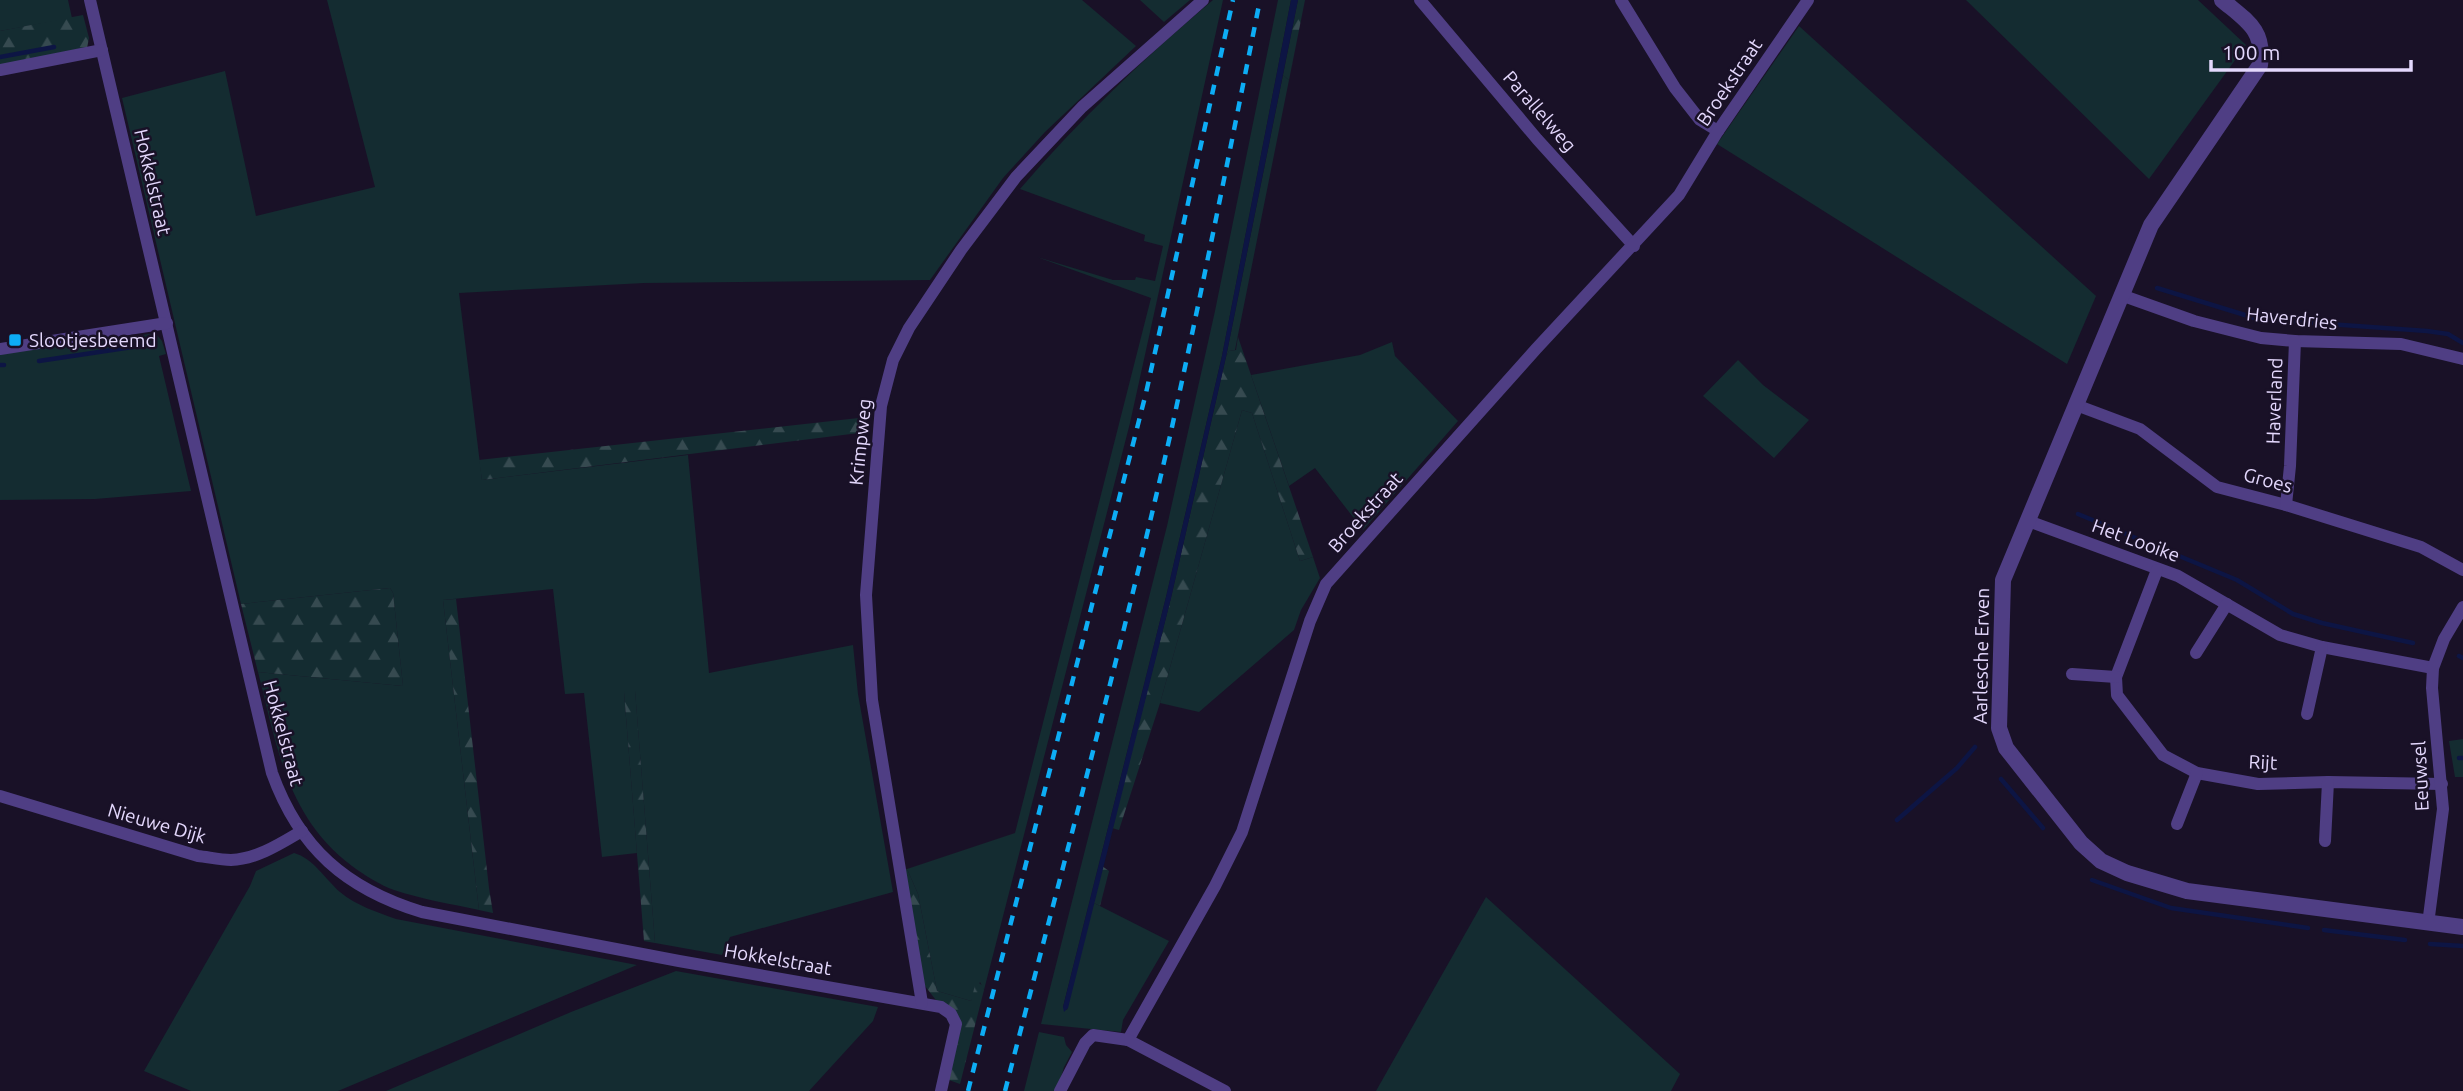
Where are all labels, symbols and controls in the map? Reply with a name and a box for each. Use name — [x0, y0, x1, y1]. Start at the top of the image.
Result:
scale bar — [2211, 28, 2410, 72]
street label: Broekstraat — [1692, 34, 1766, 130]
text: 100 m — [2222, 40, 2280, 64]
street label: Parallelweg — [1499, 66, 1581, 156]
street label: Hokkelstraat — [130, 127, 176, 238]
street label: Haverdries — [2245, 302, 2339, 334]
place label: Slootjesbeemd — [29, 329, 157, 351]
marker: Slootjesbeemd — [7, 332, 23, 348]
street label: Haverland — [2261, 357, 2287, 445]
street label: Krimpweg — [845, 398, 875, 486]
street label: Groes — [2241, 463, 2295, 497]
street label: Broekstraat — [1323, 467, 1407, 557]
street label: Het Looike — [2089, 514, 2183, 566]
street label: Aarlesche Erven — [1969, 588, 1993, 724]
street label: Hokkelstraat — [259, 678, 309, 789]
street label: Eeuwsel — [2407, 740, 2433, 812]
street label: Rijt — [2248, 750, 2278, 774]
street label: Nieuwe Dijk — [105, 798, 209, 848]
street label: Hokkelstraat — [723, 939, 834, 979]

